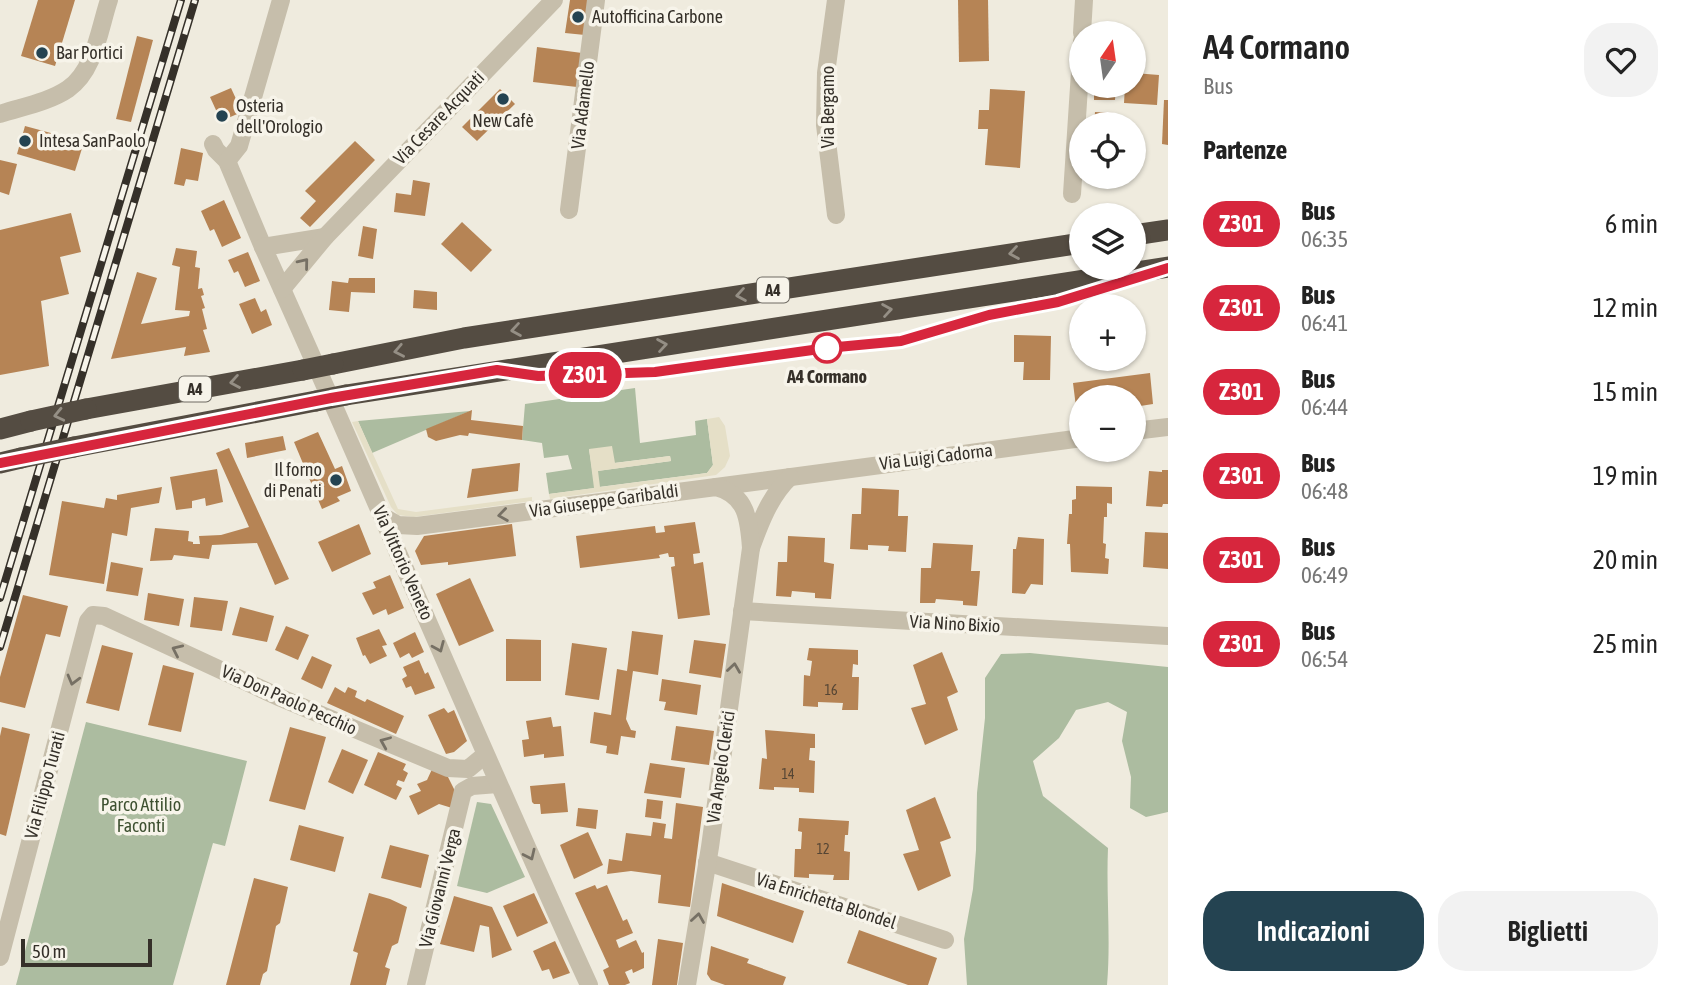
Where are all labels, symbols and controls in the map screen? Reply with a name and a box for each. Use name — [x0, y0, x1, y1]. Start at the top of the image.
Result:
place label: Autofficina Carbone — [592, 6, 723, 27]
marker: Autofficina Carbone — [570, 9, 586, 25]
north arrow — [1069, 21, 1146, 98]
map controls — [1069, 21, 1146, 462]
button: heart — [1584, 23, 1658, 97]
text: A4 Cormano — [1203, 28, 1350, 66]
place label: Bar Portici — [56, 42, 123, 63]
marker: Bar Portici — [34, 45, 50, 61]
street label: Via Adamello — [567, 60, 598, 150]
street label: Via Bergamo — [817, 66, 838, 148]
street label: Via Cesare Acquati — [389, 67, 488, 169]
text: Bus — [1203, 73, 1233, 99]
marker: New Cafè — [495, 91, 511, 107]
place label: Osteria dell'Orologio — [236, 95, 323, 137]
marker: Osteria dell'Orologio — [214, 108, 230, 124]
place label: New Cafè — [472, 110, 534, 131]
button: locate — [1069, 112, 1146, 189]
place label: Intesa SanPaolo — [39, 130, 146, 151]
marker: Intesa SanPaolo — [17, 133, 33, 149]
text: Partenze — [1203, 135, 1287, 165]
text: Bus — [1301, 196, 1335, 226]
button: layers — [1069, 203, 1146, 280]
text: 6 min — [1605, 209, 1658, 239]
text: Z301 — [1219, 210, 1264, 237]
text: 06:35 — [1301, 226, 1348, 252]
one-way arrow — [1008, 245, 1020, 260]
one-way arrow — [295, 258, 308, 270]
road number: A4 — [757, 278, 789, 302]
text: Bus — [1301, 280, 1335, 310]
one-way arrow — [735, 287, 747, 302]
text: 12 min — [1593, 293, 1658, 323]
button: + — [1069, 294, 1146, 371]
text: Z301 — [1219, 294, 1264, 321]
one-way arrow — [881, 303, 892, 318]
text: 06:41 — [1301, 310, 1348, 336]
one-way arrow — [510, 322, 522, 337]
marker: A4 Cormano — [812, 333, 842, 363]
one-way arrow — [656, 338, 668, 353]
one-way arrow — [393, 343, 405, 358]
line badge: Z301 — [536, 352, 634, 398]
text: Z301 — [563, 361, 607, 388]
text: Bus — [1301, 364, 1335, 394]
place label: A4 Cormano — [786, 366, 867, 387]
one-way arrow — [229, 374, 241, 389]
road number: A4 — [179, 376, 211, 402]
text: 15 min — [1593, 377, 1658, 407]
text: Z301 — [1219, 378, 1264, 405]
button: − — [1069, 385, 1146, 462]
text: 06:44 — [1301, 394, 1348, 420]
one-way arrow — [53, 407, 65, 421]
street label: Via Luigi Cadorna — [878, 439, 994, 474]
text: Bus — [1301, 448, 1335, 478]
place label: Il forno di Penati — [264, 459, 322, 501]
text: 19 min — [1593, 461, 1658, 491]
text: Z301 — [1219, 462, 1264, 489]
marker: Il forno di Penati — [328, 472, 344, 488]
text: 06:48 — [1301, 478, 1348, 504]
street label: Via Giuseppe Garibaldi — [528, 480, 680, 521]
street label: Via Vittorio Veneto — [369, 503, 438, 623]
one-way arrow — [497, 507, 509, 522]
text: Bus — [1301, 532, 1335, 562]
text: 20 min — [1593, 545, 1658, 575]
text: Z301 — [1219, 546, 1264, 573]
text: 06:49 — [1301, 562, 1348, 588]
street label: Via Nino Bixio — [909, 611, 1001, 636]
text: Bus — [1301, 616, 1335, 646]
text: 25 min — [1593, 629, 1658, 659]
text: Z301 — [1219, 630, 1264, 657]
one-way arrow — [431, 640, 445, 652]
one-way arrow — [172, 644, 184, 658]
text: 06:54 — [1301, 646, 1348, 672]
street label: Via Don Paolo Pecchio — [218, 660, 360, 739]
one-way arrow — [726, 662, 741, 674]
one-way arrow — [67, 673, 81, 685]
house number: 16 — [824, 682, 838, 698]
street label: Via Angelo Clerici — [702, 709, 739, 825]
street label: Via Filippo Turati — [20, 729, 69, 841]
one-way arrow — [380, 736, 393, 750]
house number: 14 — [781, 766, 795, 782]
park label: Parco Attilio Faconti — [101, 794, 181, 836]
street label: Via Giovanni Verga — [415, 826, 465, 950]
house number: 12 — [816, 841, 830, 857]
one-way arrow — [522, 848, 536, 861]
street label: Via Enrichetta Blondel — [753, 868, 899, 933]
button: Indicazioni — [1203, 891, 1424, 971]
button: Biglietti — [1438, 891, 1658, 971]
one-way arrow — [690, 912, 705, 924]
scale bar — [21, 936, 152, 968]
text: 50 m — [32, 940, 66, 962]

